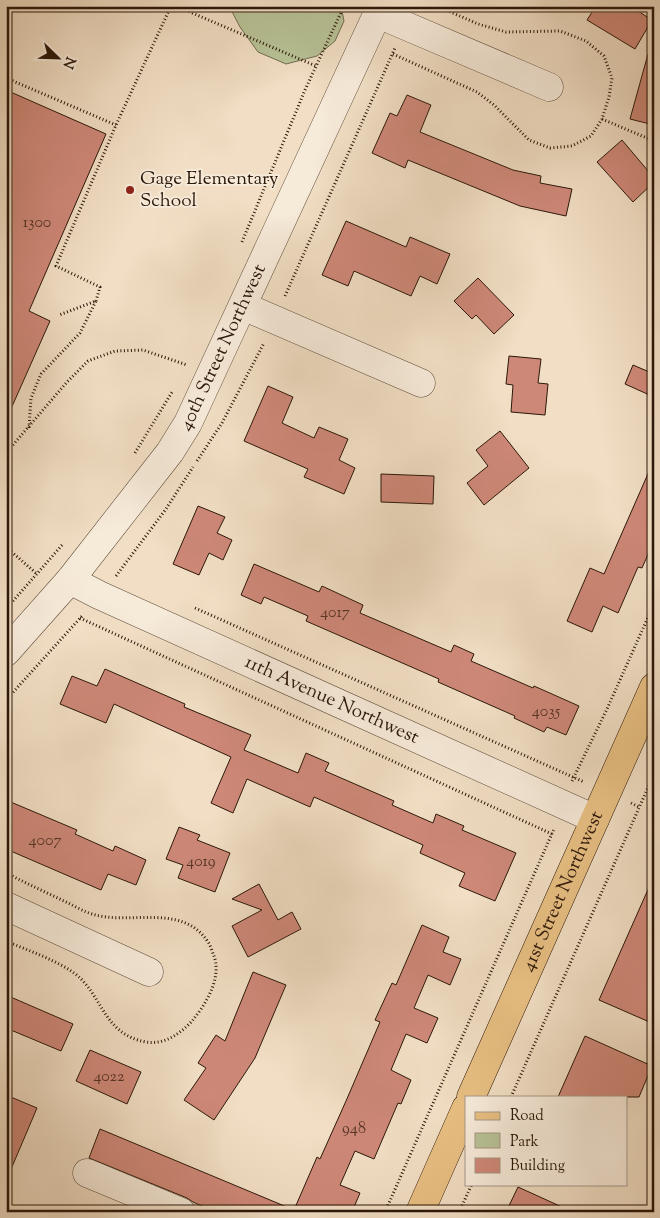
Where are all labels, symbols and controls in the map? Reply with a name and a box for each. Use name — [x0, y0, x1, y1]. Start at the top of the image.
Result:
north arrow — [32, 32, 82, 82]
text: N — [57, 53, 80, 71]
place label: Gage Elementary School — [140, 166, 279, 215]
marker: Gage Elementary School — [124, 184, 136, 196]
house number: 1300 — [23, 212, 51, 235]
street label: 40th Street Northwest — [173, 259, 273, 436]
house number: 4017 — [320, 602, 350, 625]
street label: 11th Avenue Northwest — [240, 649, 424, 751]
house number: 4035 — [532, 701, 561, 724]
street label: 41st Street Northwest — [515, 806, 611, 976]
house number: 4007 — [29, 830, 61, 853]
house number: 4019 — [186, 851, 216, 874]
house number: 4022 — [93, 1066, 125, 1089]
legend — [465, 1096, 628, 1186]
text: Road — [510, 1106, 544, 1127]
house number: 948 — [342, 1118, 366, 1141]
text: Park — [510, 1132, 539, 1153]
text: Building — [510, 1156, 565, 1177]

